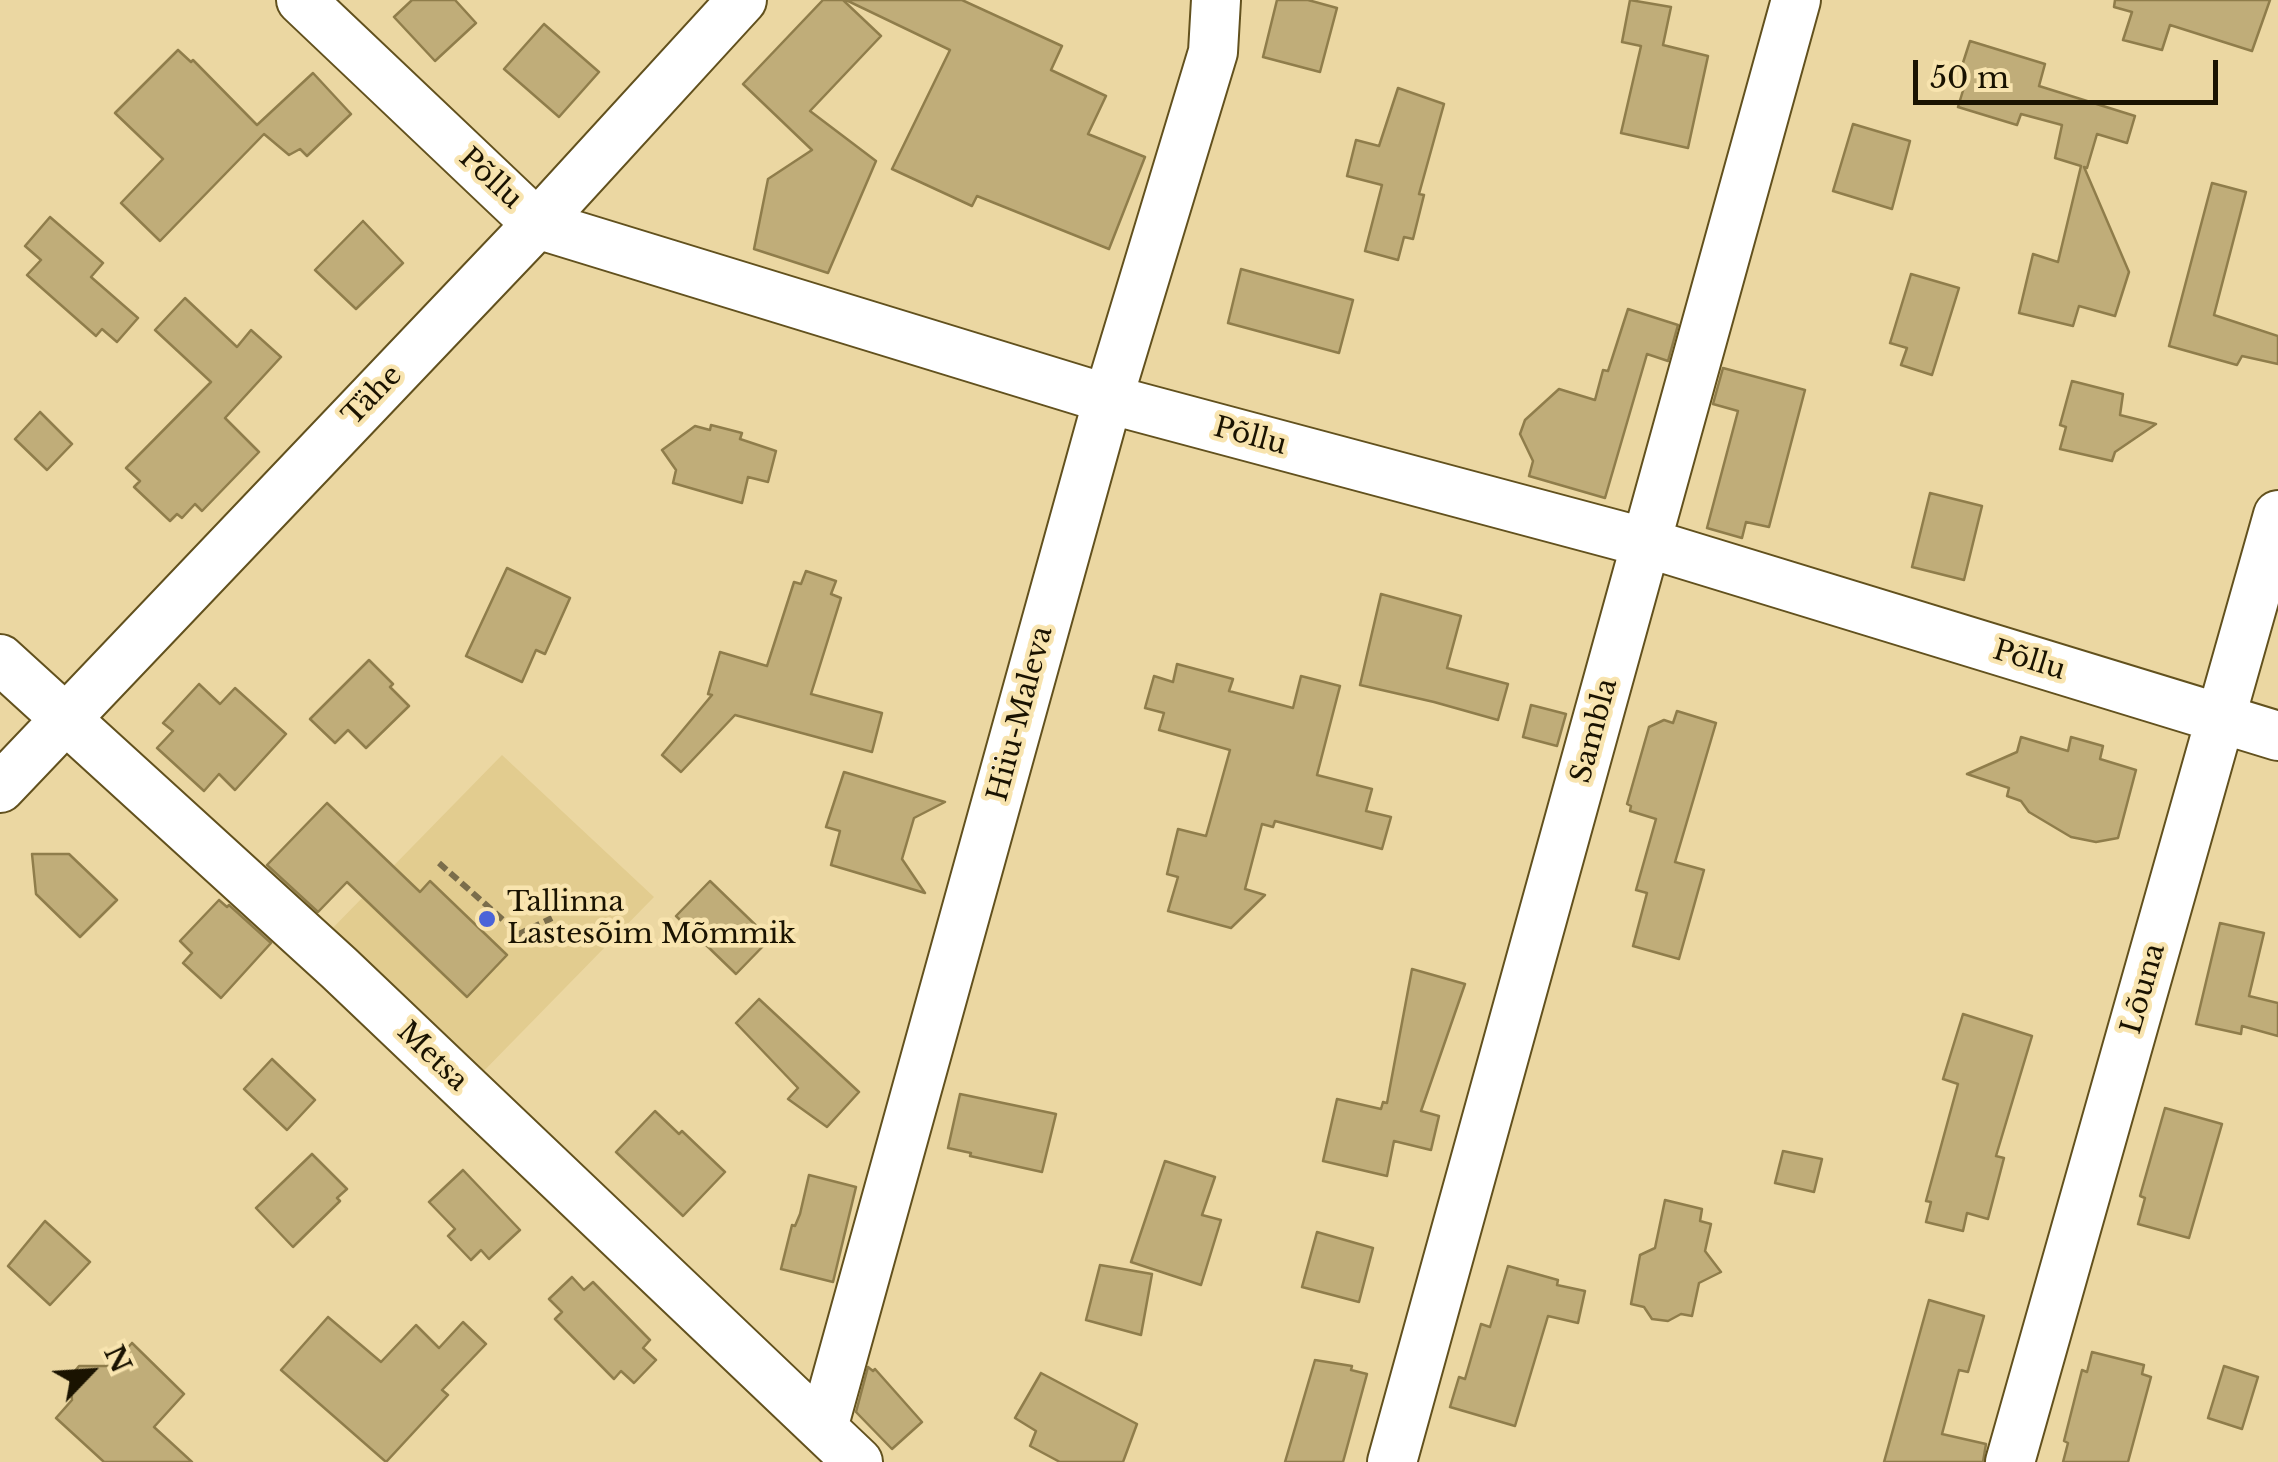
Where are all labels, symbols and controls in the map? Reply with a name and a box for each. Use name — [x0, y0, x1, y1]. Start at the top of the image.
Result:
scale bar — [1918, 40, 2223, 102]
text: 50 m — [1930, 59, 2009, 96]
street label: Põllu — [452, 142, 528, 216]
street label: Tähe — [336, 359, 410, 433]
street label: Põllu — [1210, 411, 1290, 463]
street label: Hiiu-Maleva — [982, 623, 1060, 805]
street label: Põllu — [1989, 634, 2069, 688]
street label: Sambla — [1565, 675, 1625, 787]
place label: Tallinna Lastesõim Mõmmik — [507, 886, 796, 952]
marker: Tallinna Lastesõim Mõmmik — [476, 908, 498, 930]
street label: Lõuna — [2115, 940, 2173, 1038]
street label: Metsa — [390, 1016, 474, 1098]
north arrow — [40, 1322, 140, 1422]
text: N — [96, 1340, 139, 1378]

